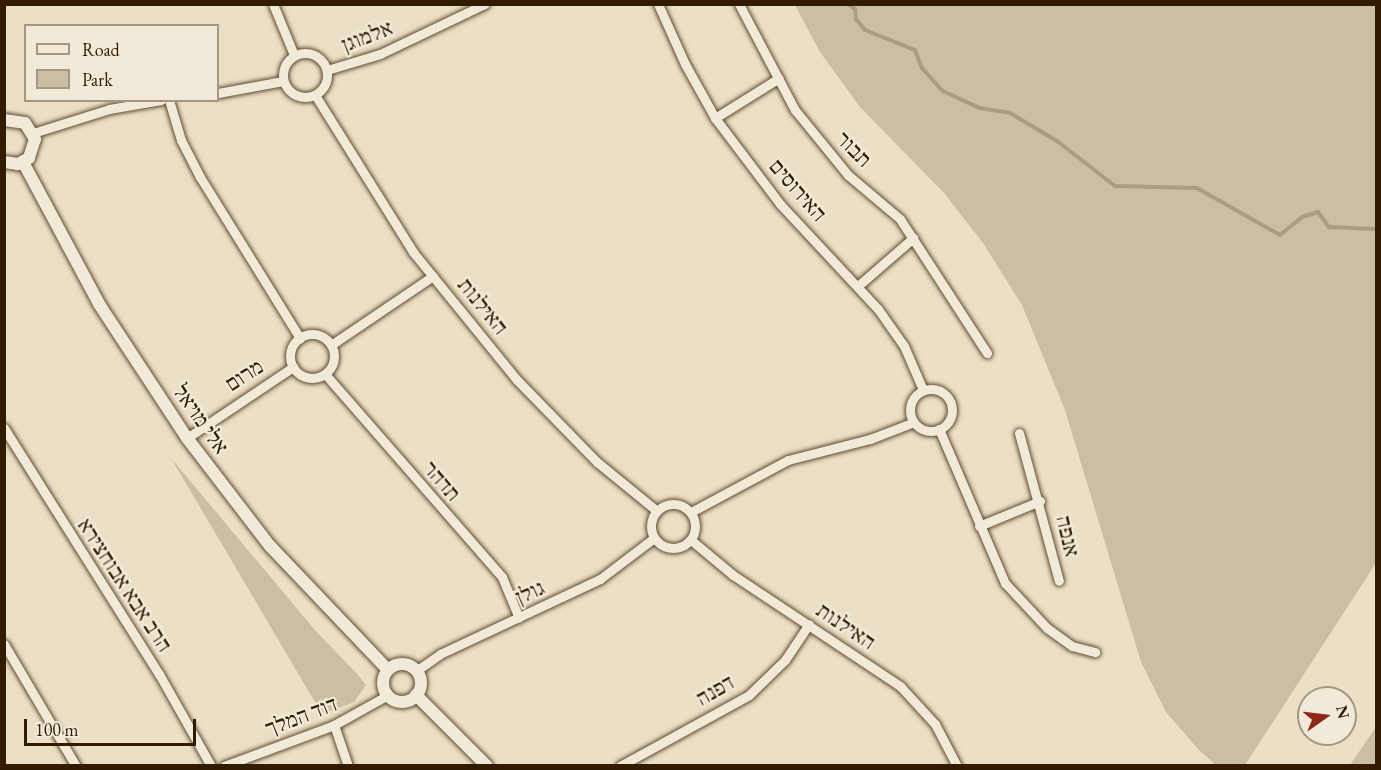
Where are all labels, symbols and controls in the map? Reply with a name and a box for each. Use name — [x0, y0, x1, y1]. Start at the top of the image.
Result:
street label: אלמוגן — [338, 14, 396, 58]
legend — [24, 24, 219, 102]
text: Road — [82, 38, 120, 61]
text: Park — [82, 68, 113, 91]
street label: תבור — [831, 126, 877, 172]
street label: האירוסים — [764, 153, 832, 227]
street label: האילנות — [452, 272, 514, 340]
street label: מרום — [220, 353, 268, 397]
street label: אלי מויאל — [168, 379, 234, 459]
street label: תדהר — [417, 456, 467, 506]
street label: הרב אבא אבוחצירא — [72, 513, 178, 657]
street label: אנפה — [1050, 513, 1086, 559]
street label: גולן — [511, 574, 549, 610]
street label: האילנות — [811, 597, 881, 655]
street label: דפנה — [691, 669, 739, 711]
north arrow — [1297, 686, 1357, 746]
street label: דוד המלך — [261, 690, 341, 742]
text: N — [1331, 703, 1355, 721]
scale bar — [27, 707, 200, 745]
text: 100 m — [35, 718, 79, 741]

